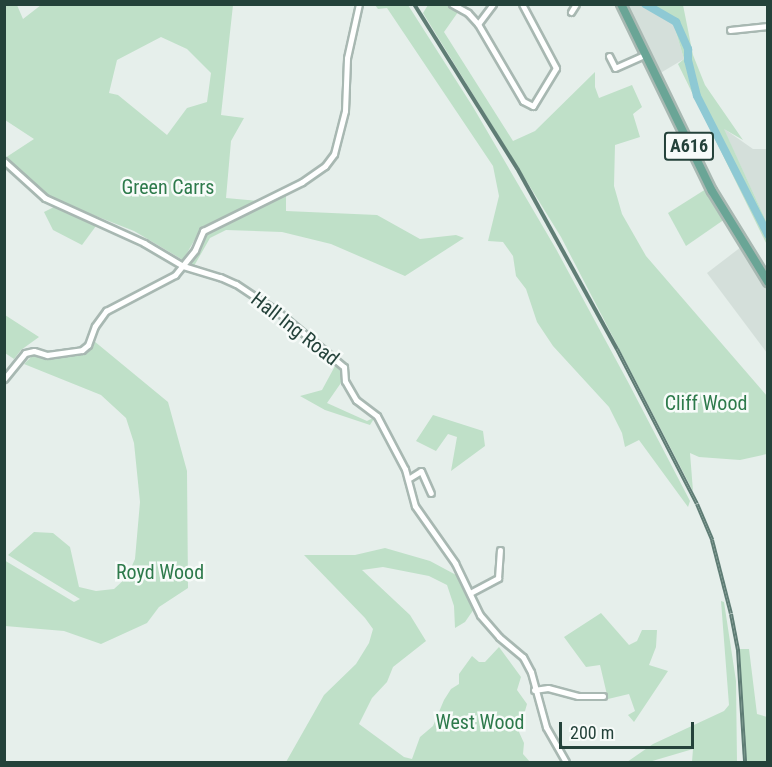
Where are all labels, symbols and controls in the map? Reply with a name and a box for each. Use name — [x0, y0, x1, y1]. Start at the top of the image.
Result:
road number: A616 — [664, 131, 714, 161]
park label: Green Carrs — [122, 175, 214, 199]
street label: Hall Ing Road — [246, 287, 344, 371]
park label: Cliff Wood — [665, 391, 747, 415]
park label: Royd Wood — [116, 560, 204, 584]
park label: West Wood — [436, 710, 524, 734]
scale bar — [562, 710, 697, 748]
text: 200 m — [570, 722, 614, 743]

